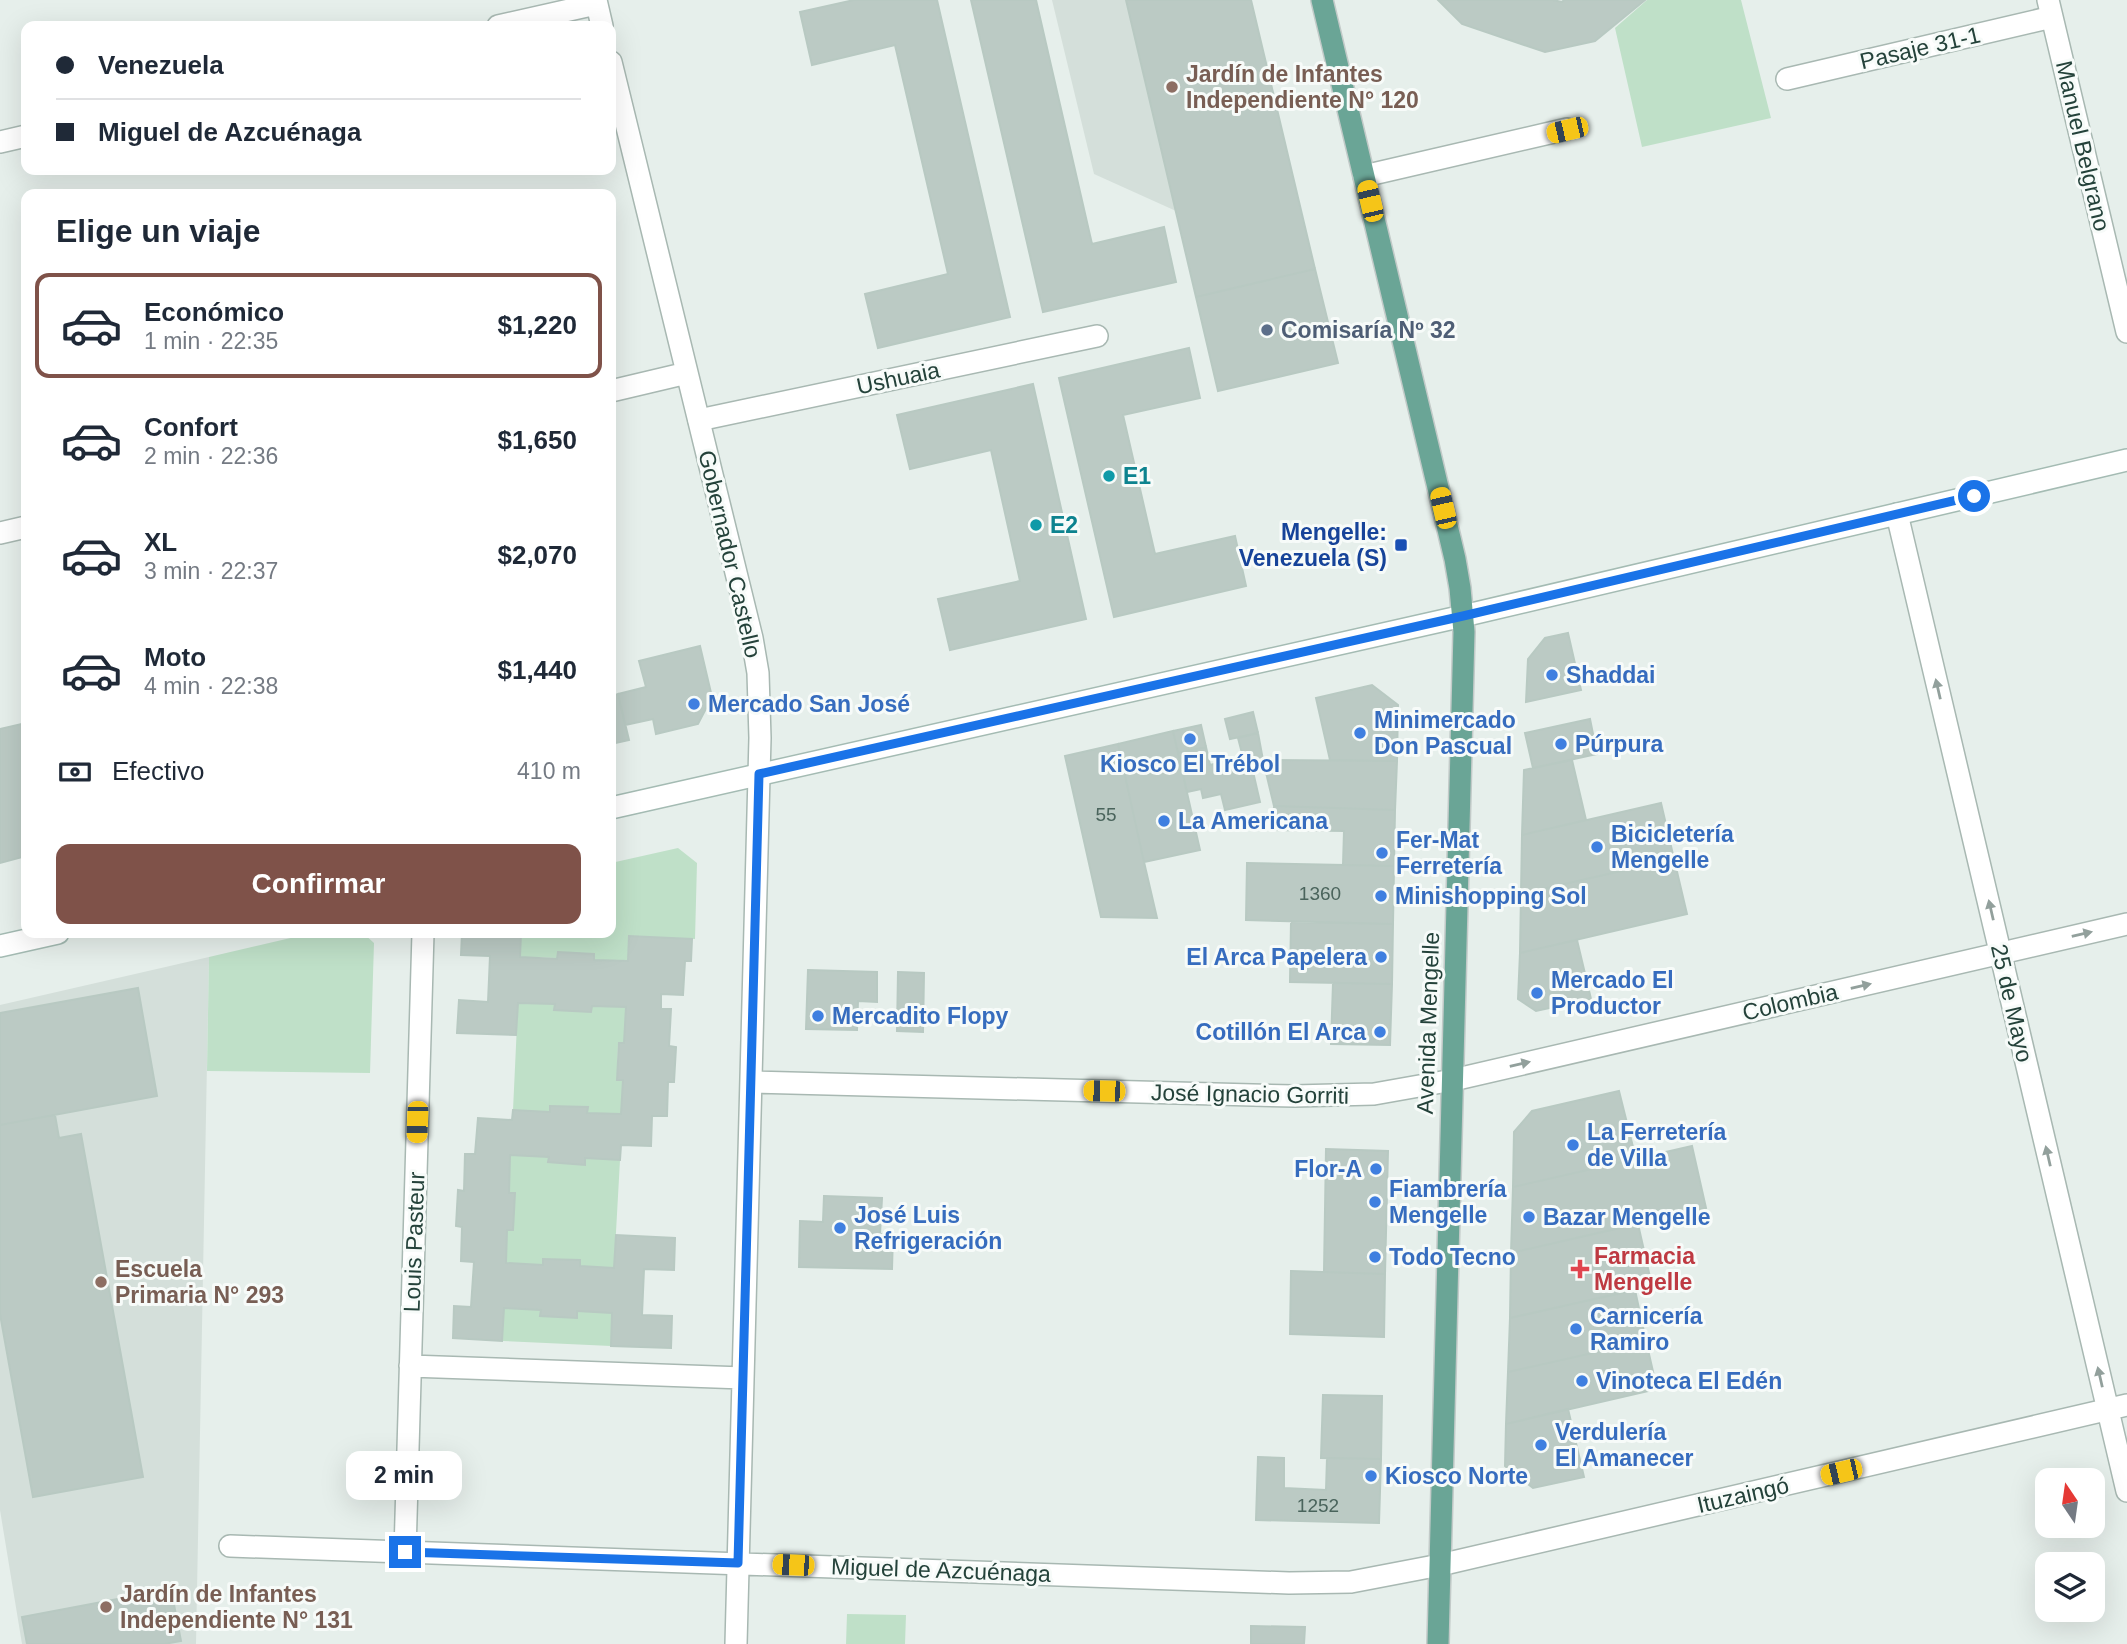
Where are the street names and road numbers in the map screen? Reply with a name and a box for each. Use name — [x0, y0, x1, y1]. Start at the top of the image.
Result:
street label: Pasaje 31-1 — [1857, 22, 1983, 74]
street label: Manuel Belgrano — [2051, 58, 2115, 234]
street label: Ushuaia — [854, 356, 942, 399]
street label: Gobernador Castello — [693, 448, 767, 660]
street label: Avenida Mengelle — [1412, 931, 1444, 1115]
street label: 25 de Mayo — [1986, 942, 2038, 1064]
street label: Colombia — [1740, 978, 1840, 1026]
street label: José Ignacio Gorriti — [1151, 1079, 1349, 1109]
street label: Louis Pasteur — [399, 1171, 429, 1313]
street label: Ituzaingó — [1695, 1472, 1791, 1518]
street label: Miguel de Azcuénaga — [831, 1553, 1052, 1587]

